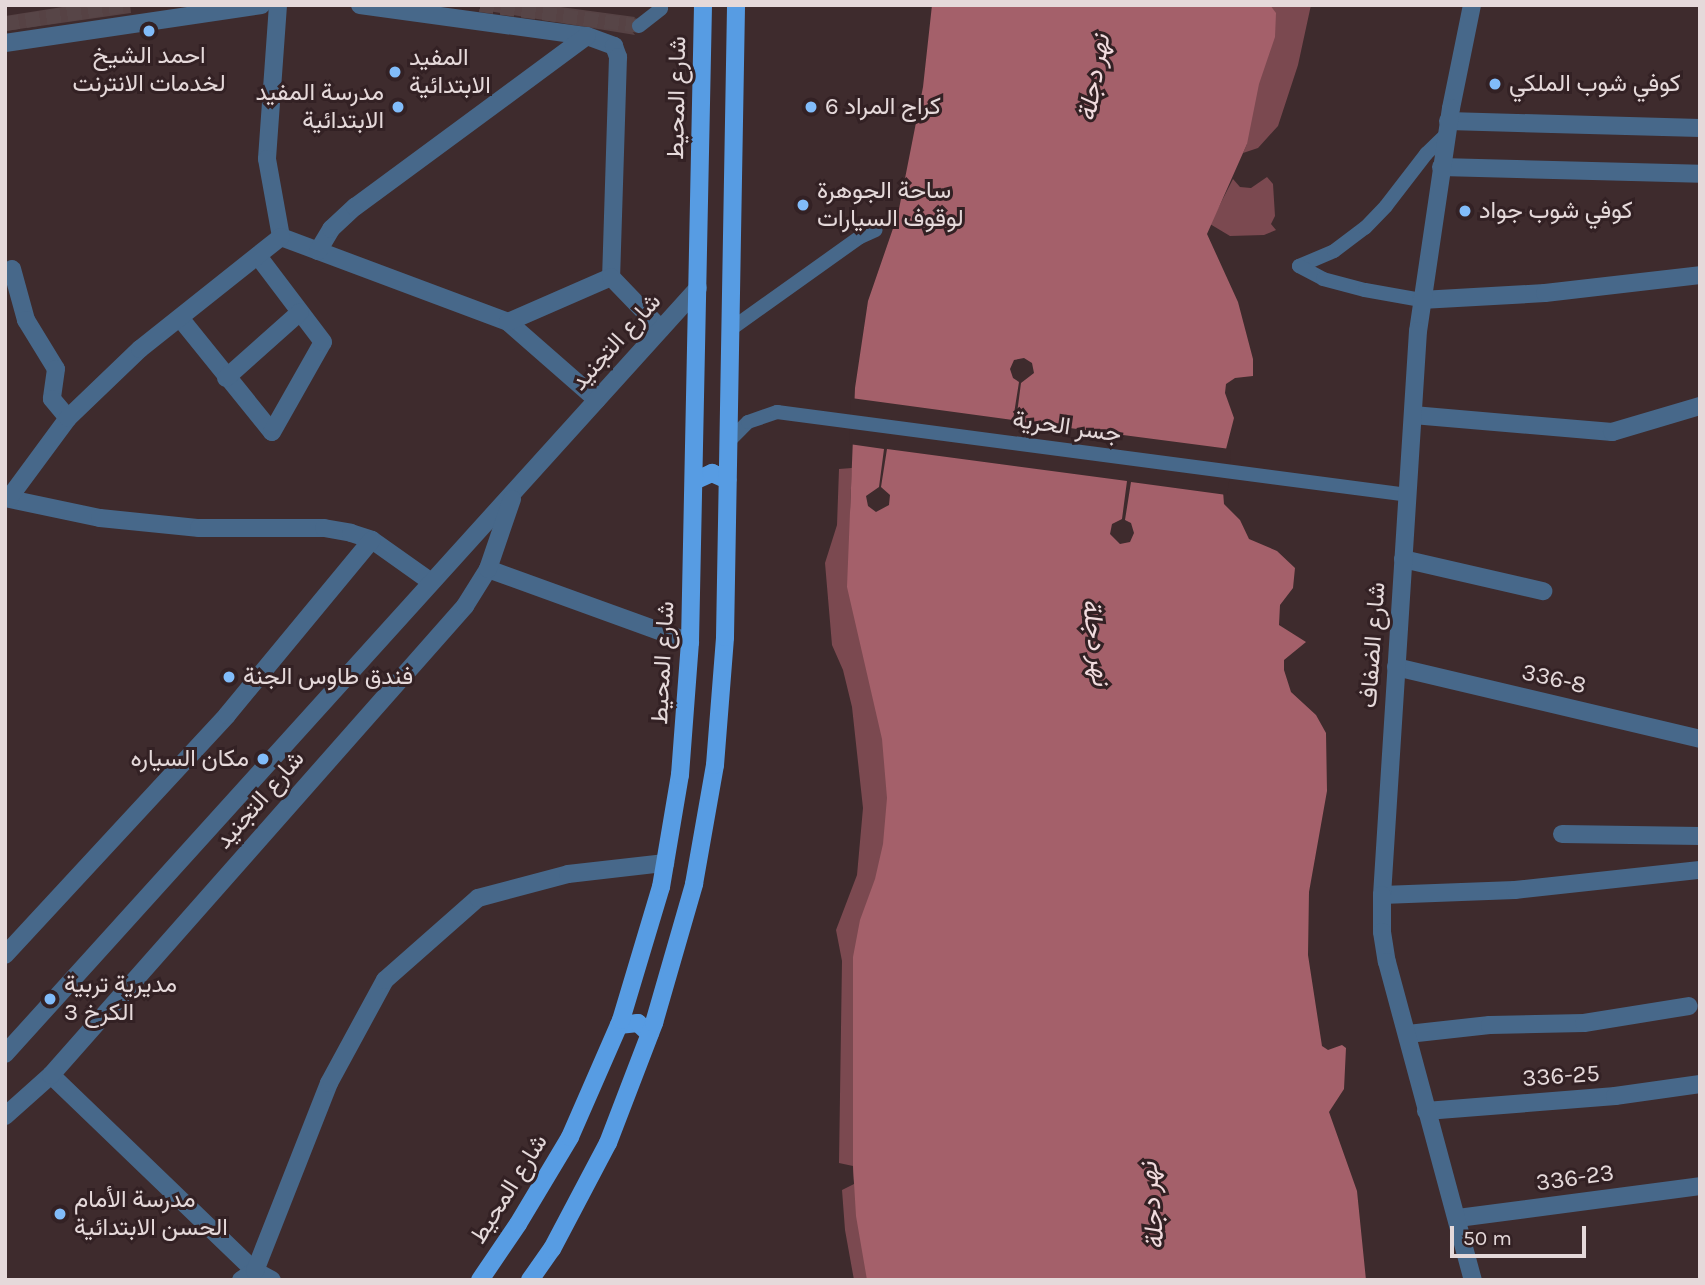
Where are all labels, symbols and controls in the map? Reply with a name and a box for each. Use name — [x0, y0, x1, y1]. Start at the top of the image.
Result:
marker: احمد الشيخ لخدمات الانترنت — [141, 23, 157, 39]
water label: نهر دجلة — [1071, 32, 1117, 124]
street label: شارع المحيط — [662, 36, 692, 160]
place label: احمد الشيخ لخدمات الانترنت — [72, 42, 226, 98]
place label: المفيد الابتدائية — [409, 44, 491, 100]
marker: المفيد الابتدائية — [387, 64, 403, 80]
place label: كوفي شوب الملكي — [1509, 70, 1681, 98]
marker: كوفي شوب الملكي — [1487, 76, 1503, 92]
place label: مدرسة المفيد الابتدائية — [255, 79, 384, 135]
place label: كراج المراد 6 — [825, 93, 941, 121]
marker: مدرسة المفيد الابتدائية — [390, 99, 406, 115]
marker: كراج المراد 6 — [803, 99, 819, 115]
place label: ساحة الجوهرة لوقوف السيارات — [817, 177, 964, 233]
marker: ساحة الجوهرة لوقوف السيارات — [795, 197, 811, 213]
place label: كوفي شوب جواد — [1479, 197, 1633, 225]
marker: كوفي شوب جواد — [1457, 203, 1473, 219]
street label: شارع التجنيد — [565, 287, 667, 397]
street label: جسر الحرية — [1011, 405, 1123, 449]
street label: شارع الضفاف — [1354, 581, 1392, 709]
water label: نهر دجلة — [1075, 597, 1117, 687]
street label: شارع المحيط — [645, 601, 681, 725]
street label: 336-8 — [1519, 658, 1589, 700]
place label: فندق طاوس الجنة — [243, 663, 413, 691]
marker: فندق طاوس الجنة — [221, 669, 237, 685]
place label: مكان السياره — [130, 745, 249, 773]
street label: شارع التجنيد — [209, 745, 311, 855]
marker: مكان السياره — [255, 751, 271, 767]
place label: مديرية تربية الكرخ 3 — [64, 971, 177, 1027]
marker: مديرية تربية الكرخ 3 — [42, 991, 58, 1007]
street label: 336-25 — [1521, 1059, 1601, 1093]
street label: شارع المحيط — [464, 1129, 554, 1249]
street label: 336-23 — [1534, 1158, 1616, 1198]
water label: نهر دجلة — [1133, 1161, 1171, 1251]
place label: مدرسة الأمام الحسن الابتدائية — [74, 1186, 228, 1242]
marker: مدرسة الأمام الحسن الابتدائية — [52, 1206, 68, 1222]
scale bar — [1453, 1212, 1590, 1256]
text: 50 m — [1463, 1226, 1512, 1250]

